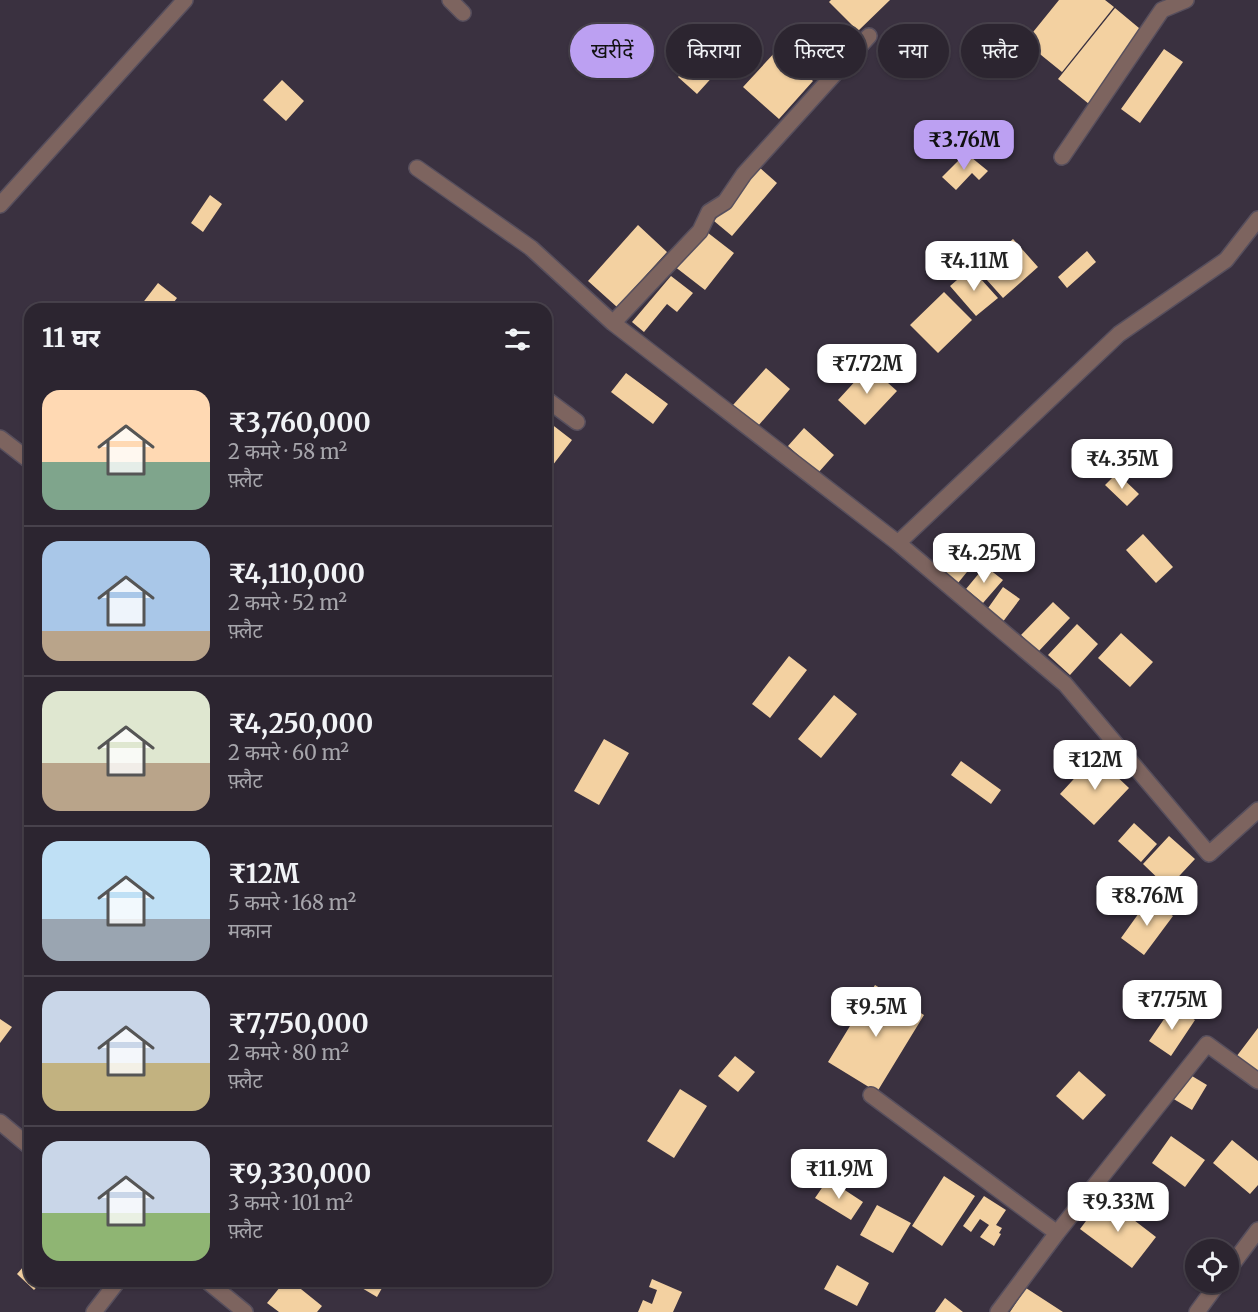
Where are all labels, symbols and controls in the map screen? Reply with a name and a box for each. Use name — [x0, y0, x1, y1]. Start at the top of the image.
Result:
chip: खरीदें — [570, 24, 654, 78]
chip: किराया — [666, 24, 762, 78]
chip: फ़िल्टर — [774, 24, 866, 78]
chip: नया — [878, 24, 949, 78]
chip: फ़्लैट — [961, 24, 1039, 78]
pin: ₹3.76M — [915, 120, 1013, 171]
text: ₹3.76M — [928, 127, 1000, 152]
pin: ₹4.11M — [925, 241, 1023, 292]
text: ₹4.11M — [939, 248, 1009, 273]
text: 11 घर — [42, 321, 100, 354]
icon: filters — [501, 323, 534, 356]
pin: ₹7.72M — [818, 344, 916, 395]
text: ₹7.72M — [831, 351, 903, 376]
text: ₹3,760,000 — [228, 406, 371, 439]
icon: home — [90, 414, 162, 486]
text: 2 कमरे · 58 m² — [228, 439, 347, 464]
pin: ₹4.35M — [1073, 439, 1171, 490]
text: ₹4.35M — [1085, 446, 1159, 471]
text: फ़्लैट — [228, 467, 263, 492]
pin: ₹4.25M — [935, 533, 1033, 584]
text: ₹4.25M — [947, 540, 1021, 565]
text: ₹4,110,000 — [228, 557, 365, 590]
icon: home — [90, 565, 162, 637]
text: 2 कमरे · 52 m² — [228, 590, 347, 615]
text: फ़्लैट — [228, 618, 263, 643]
text: ₹4,250,000 — [228, 707, 373, 740]
icon: home — [90, 715, 162, 787]
text: 2 कमरे · 60 m² — [228, 740, 349, 765]
pin: ₹12M — [1059, 740, 1131, 791]
text: ₹12M — [1068, 747, 1122, 772]
text: फ़्लैट — [228, 768, 263, 793]
text: ₹12M — [228, 857, 299, 890]
icon: home — [90, 865, 162, 937]
pin: ₹8.76M — [1098, 876, 1196, 927]
text: ₹8.76M — [1110, 883, 1184, 908]
text: 5 कमरे · 168 m² — [228, 890, 356, 915]
text: मकान — [228, 918, 272, 943]
pin: ₹7.75M — [1123, 980, 1221, 1031]
pin: ₹9.5M — [834, 987, 918, 1038]
text: ₹7.75M — [1137, 987, 1207, 1012]
text: ₹9.5M — [845, 994, 907, 1019]
text: ₹7,750,000 — [228, 1007, 369, 1040]
icon: home — [90, 1015, 162, 1087]
text: 2 कमरे · 80 m² — [228, 1040, 349, 1065]
text: फ़्लैट — [228, 1068, 263, 1093]
pin: ₹11.9M — [790, 1149, 888, 1200]
text: ₹11.9M — [805, 1156, 873, 1181]
text: ₹9,330,000 — [228, 1157, 371, 1190]
icon: home — [90, 1165, 162, 1237]
pin: ₹9.33M — [1069, 1182, 1167, 1233]
text: ₹9.33M — [1082, 1189, 1154, 1214]
text: 3 कमरे · 101 m² — [228, 1190, 353, 1215]
text: फ़्लैट — [228, 1218, 263, 1243]
map controls — [1185, 1239, 1239, 1293]
button: locate — [1185, 1239, 1239, 1293]

